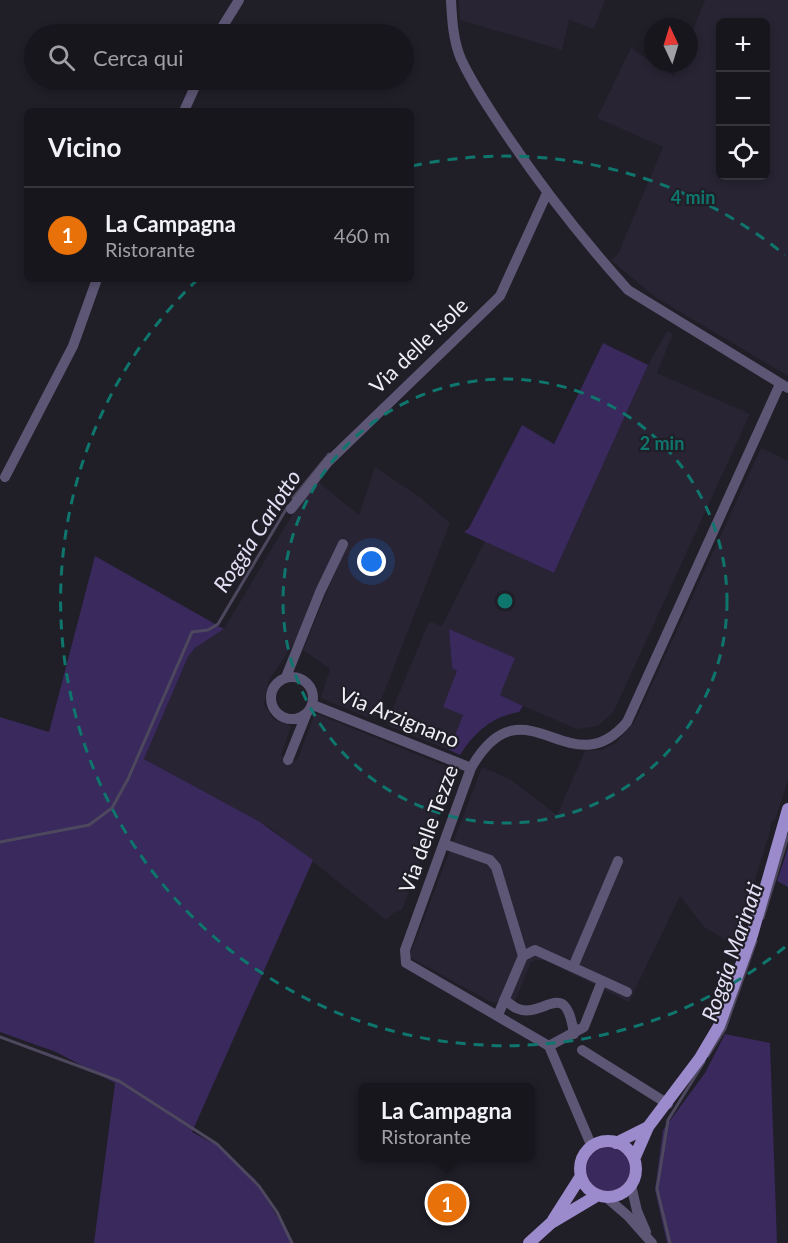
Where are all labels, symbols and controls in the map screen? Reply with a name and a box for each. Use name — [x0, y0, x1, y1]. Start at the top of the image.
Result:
north arrow — [644, 18, 698, 72]
map controls — [716, 18, 770, 180]
button: + — [716, 18, 770, 72]
search box — [24, 24, 414, 90]
icon: search — [45, 41, 78, 74]
text: Cerca qui — [93, 44, 184, 71]
button: − — [716, 72, 770, 126]
button: locate — [716, 126, 770, 180]
text: Vicino — [48, 131, 121, 163]
text: 4 min — [671, 186, 715, 208]
text: La Campagna — [105, 210, 236, 237]
text: 1 — [62, 223, 73, 247]
text: 460 m — [334, 223, 390, 247]
text: Ristorante — [105, 237, 195, 261]
street label: Via delle Isole — [364, 292, 472, 398]
text: 2 min — [640, 432, 684, 454]
water label: Roggia Carlotto — [207, 465, 306, 597]
your location — [357, 547, 386, 576]
centre of rings — [495, 591, 515, 611]
street label: Via Arzignano — [336, 681, 463, 752]
street label: Via delle Tezze — [393, 761, 462, 896]
water label: Roggia Marinati — [695, 879, 768, 1024]
popup — [358, 1083, 535, 1161]
text: La Campagna — [381, 1097, 512, 1124]
text: Ristorante — [381, 1124, 471, 1148]
pin: 1 — [428, 1180, 466, 1226]

